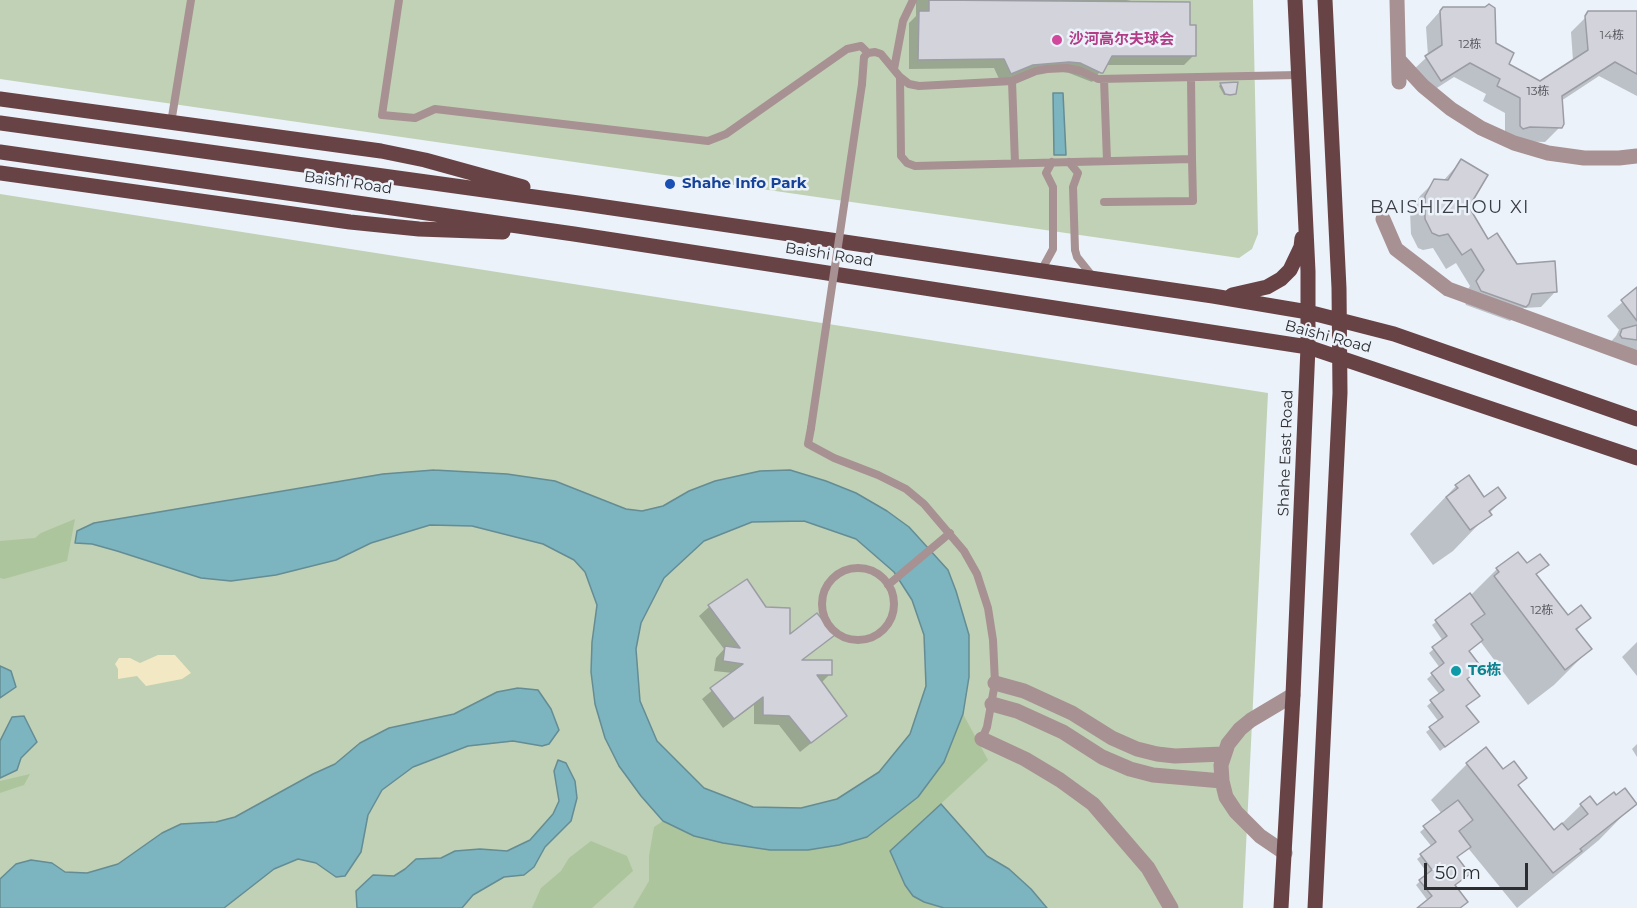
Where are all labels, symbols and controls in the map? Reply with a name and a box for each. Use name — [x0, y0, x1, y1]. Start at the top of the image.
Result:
house number: 14栋 — [1600, 28, 1624, 42]
place label: 沙河高尔夫球会 — [1069, 31, 1174, 49]
marker: 沙河高尔夫球会 — [1050, 33, 1064, 47]
house number: 12栋 — [1458, 37, 1482, 51]
house number: 13栋 — [1526, 84, 1550, 98]
street label: Baishi Road — [303, 168, 393, 198]
place label: Shahe Info Park — [682, 175, 807, 193]
marker: Shahe Info Park — [663, 177, 677, 191]
district label: BAISHIZHOU XI — [1370, 197, 1530, 219]
street label: Baishi Road — [784, 239, 874, 271]
street label: Baishi Road — [1283, 317, 1373, 357]
street label: Shahe East Road — [1275, 389, 1297, 517]
house number: 12栋 — [1530, 603, 1554, 617]
place label: T6栋 — [1468, 662, 1502, 680]
marker: T6栋 — [1449, 664, 1463, 678]
scale bar — [1427, 851, 1530, 889]
text: 50 m — [1435, 862, 1481, 884]

